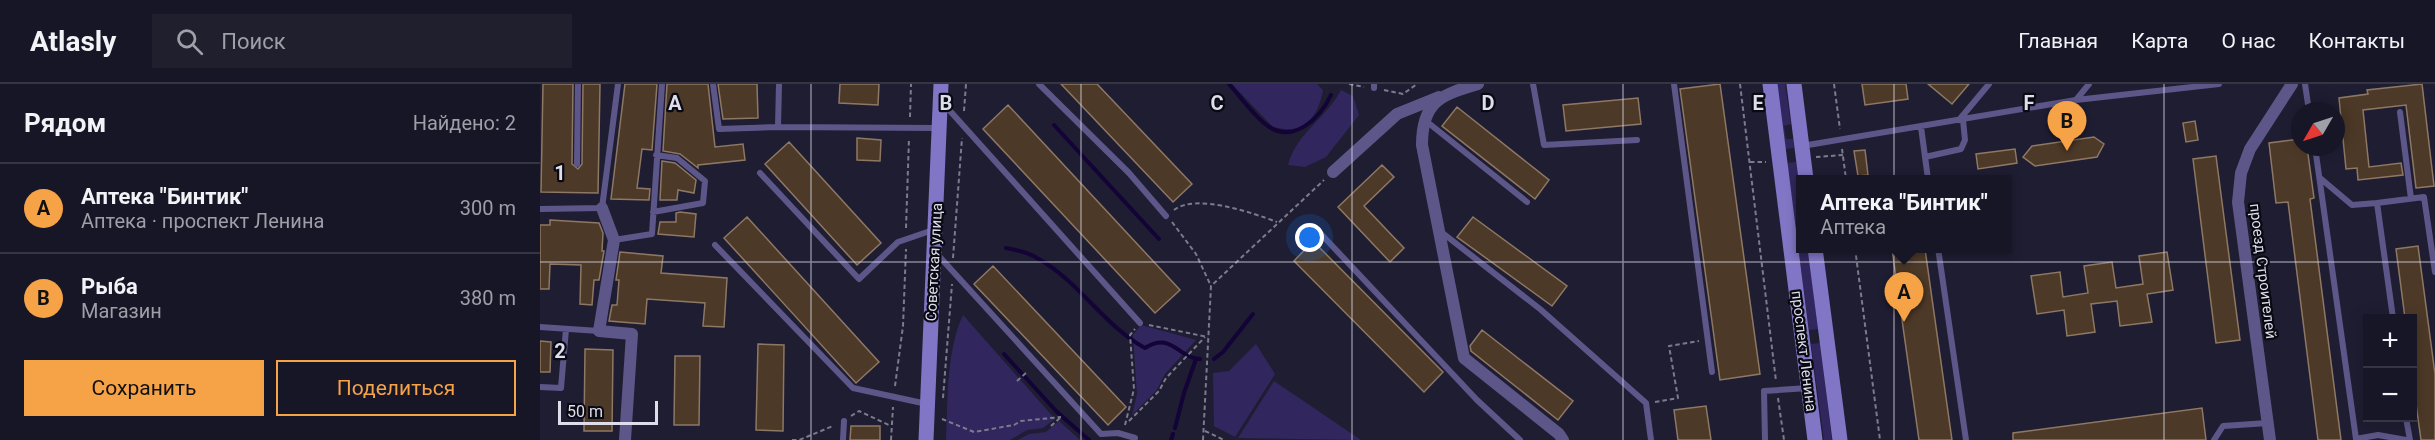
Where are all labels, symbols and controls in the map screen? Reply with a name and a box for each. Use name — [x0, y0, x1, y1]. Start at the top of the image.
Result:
search box — [152, 14, 572, 68]
text: Atlasly — [30, 25, 116, 58]
icon: search — [173, 25, 206, 58]
text: Поиск — [221, 29, 286, 54]
text: Главная — [2018, 29, 2098, 53]
text: Карта — [2131, 29, 2188, 53]
text: О нас — [2221, 29, 2276, 53]
text: Контакты — [2309, 29, 2405, 53]
text: A — [668, 91, 682, 115]
text: B — [940, 91, 952, 115]
text: C — [1210, 91, 1224, 115]
text: D — [1482, 91, 1495, 115]
text: E — [1752, 91, 1764, 115]
text: F — [2024, 91, 2035, 115]
pin: B — [2048, 101, 2086, 151]
north arrow — [2291, 102, 2345, 156]
text: Рядом — [24, 108, 106, 138]
text: Найдено: 2 — [413, 111, 516, 135]
text: 1 — [554, 161, 566, 185]
popup — [1796, 175, 2012, 253]
text: Аптека "Бинтик" — [81, 184, 248, 209]
text: Аптека "Бинтик" — [1820, 190, 1988, 215]
text: A — [37, 196, 50, 220]
text: 300 m — [460, 196, 516, 220]
street label: Советская улица — [922, 202, 946, 322]
street label: проезд Строителей — [2246, 202, 2280, 340]
text: Аптека · проспект Ленина — [81, 209, 324, 233]
text: Аптека — [1820, 215, 1886, 239]
your location — [1295, 223, 1324, 252]
pin: A — [1884, 272, 1924, 322]
text: Рыба — [81, 274, 138, 299]
text: B — [37, 286, 50, 310]
text: 380 m — [460, 286, 516, 310]
street label: проспект Ленина — [1788, 289, 1820, 413]
text: Магазин — [81, 299, 162, 323]
map controls — [2363, 314, 2417, 422]
button: + — [2363, 314, 2417, 368]
text: 2 — [554, 339, 566, 363]
button: Сохранить — [24, 360, 264, 416]
button: Поделиться — [276, 360, 516, 416]
button: − — [2363, 368, 2417, 422]
scale bar — [558, 398, 658, 426]
text: 50 m — [567, 402, 603, 421]

